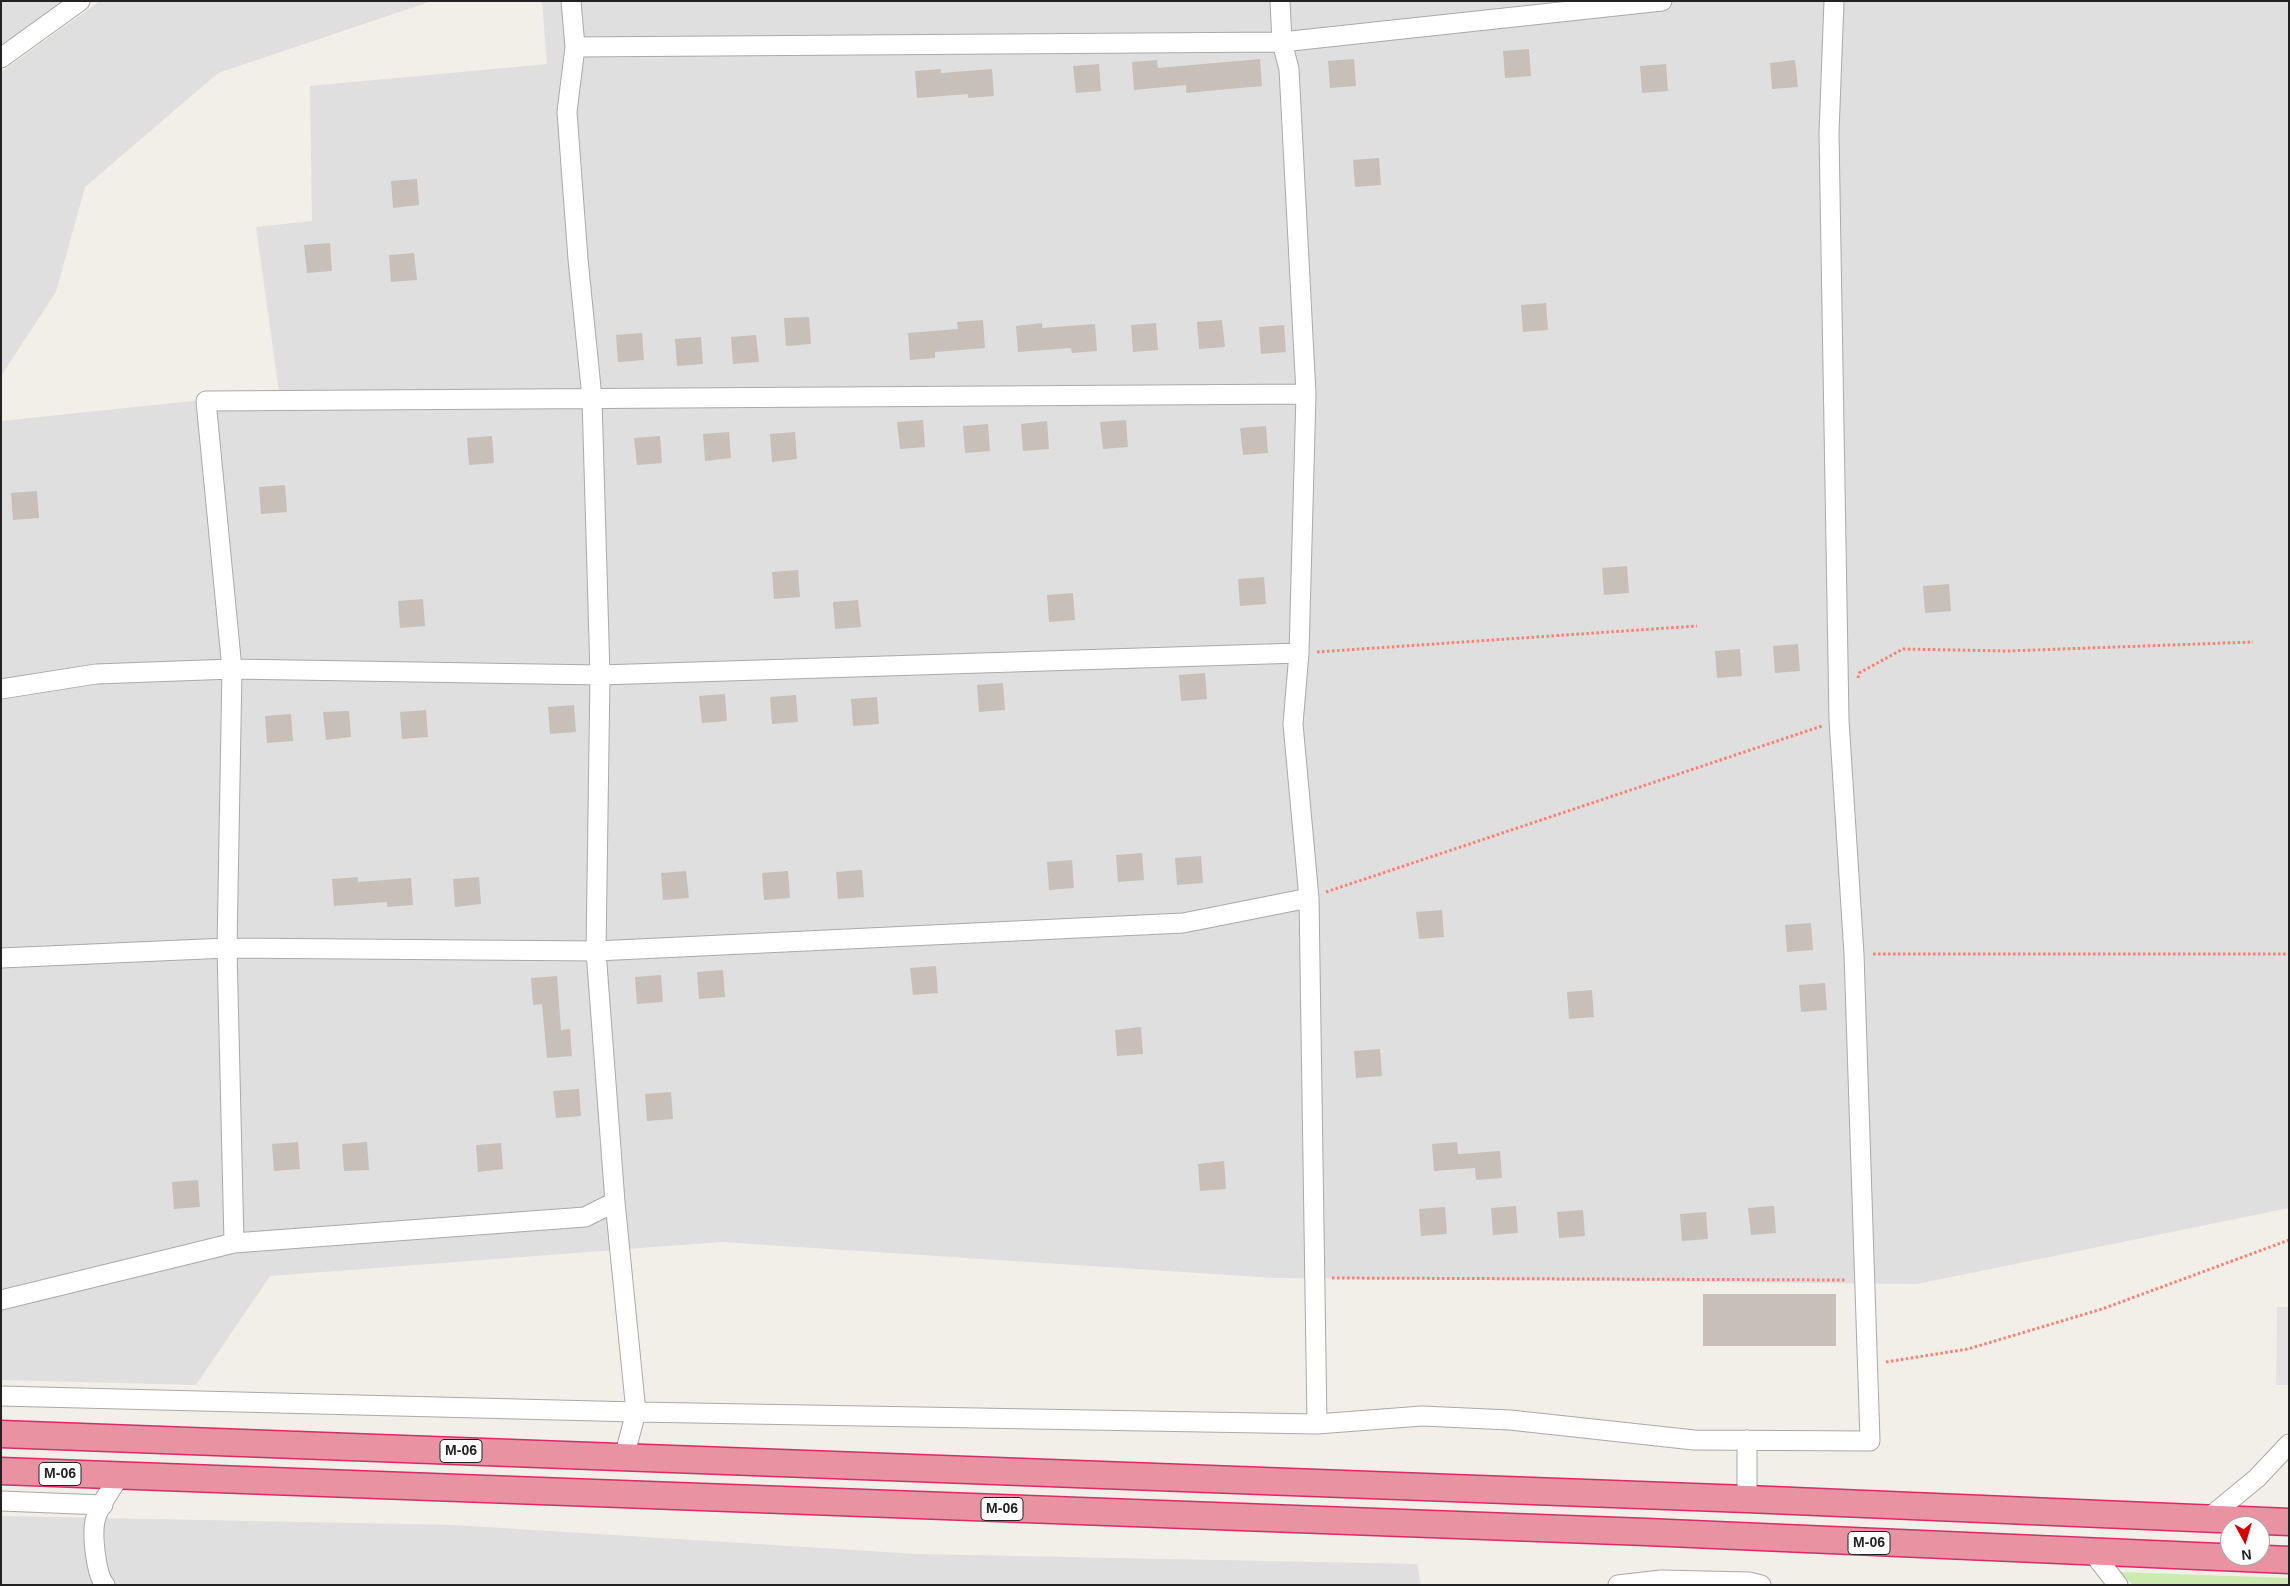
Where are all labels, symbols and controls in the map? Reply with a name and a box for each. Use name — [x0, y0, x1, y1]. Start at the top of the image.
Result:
road number: М-06 — [440, 1440, 482, 1462]
road number: М-06 — [39, 1462, 81, 1486]
road number: М-06 — [981, 1498, 1023, 1520]
north arrow — [2220, 1516, 2270, 1566]
road number: М-06 — [1848, 1532, 1890, 1555]
text: N — [2241, 1546, 2252, 1563]

